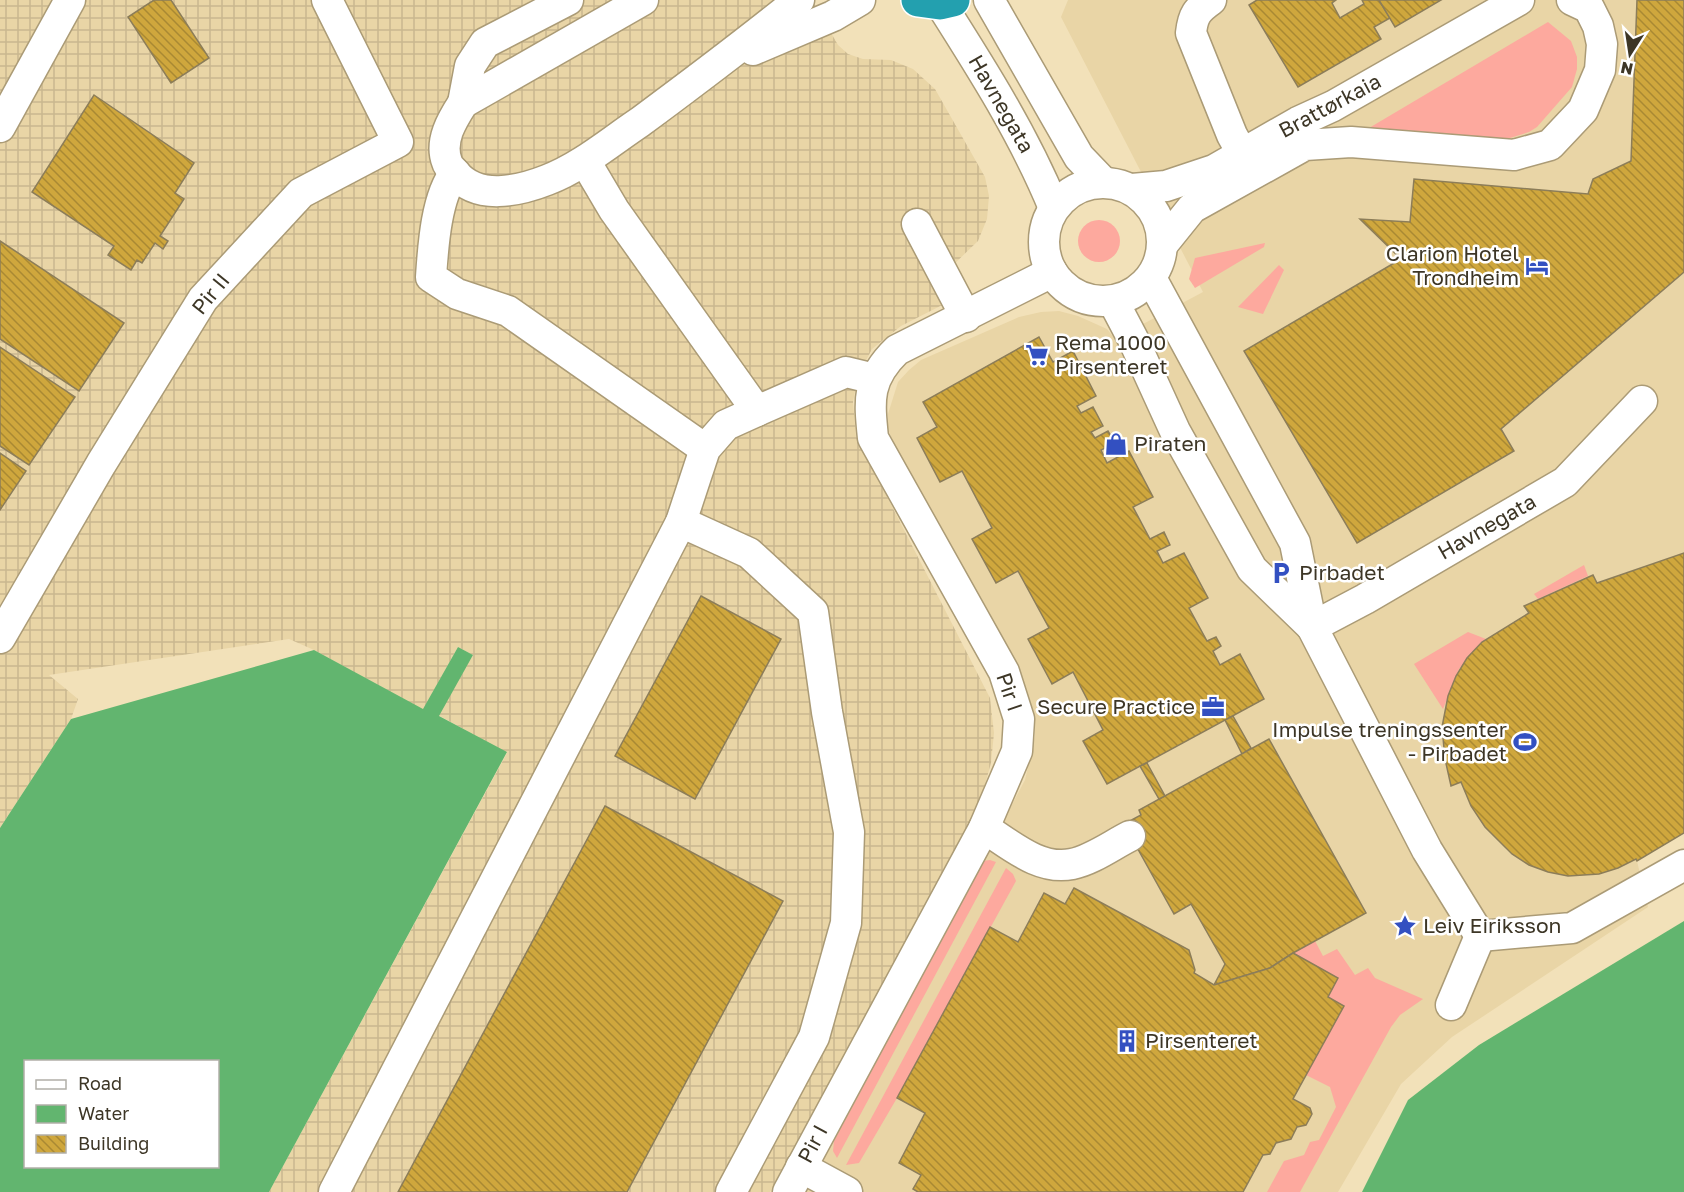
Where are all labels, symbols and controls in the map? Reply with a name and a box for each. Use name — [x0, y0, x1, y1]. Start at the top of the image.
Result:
north arrow — [1600, 24, 1660, 84]
street label: Havnegata — [963, 50, 1040, 157]
text: N — [1619, 58, 1635, 80]
street label: Brattørkaia — [1274, 67, 1385, 143]
place label: Clarion Hotel Trondheim — [1386, 240, 1519, 290]
hotel icon: Clarion Hotel Trondheim — [1524, 253, 1550, 279]
street label: Pir II — [186, 267, 235, 319]
place label: Rema 1000 Pirsenteret — [1055, 329, 1168, 379]
supermarket icon: Rema 1000 Pirsenteret — [1024, 342, 1050, 368]
place label: Piraten — [1134, 430, 1207, 456]
shop icon: Piraten — [1103, 431, 1129, 457]
street label: Havnegata — [1433, 488, 1540, 565]
place label: Pirbadet — [1299, 559, 1385, 585]
parking icon: Pirbadet — [1268, 560, 1294, 586]
street label: Pir I — [991, 669, 1029, 715]
place label: Secure Practice — [1037, 693, 1195, 719]
office icon: Secure Practice — [1200, 694, 1226, 720]
place label: Impulse treningssenter - Pirbadet — [1272, 716, 1507, 766]
sports icon: Impulse treningssenter - Pirbadet — [1512, 729, 1538, 755]
place label: Leiv Eiriksson — [1423, 912, 1561, 938]
place icon: Leiv Eiriksson — [1392, 913, 1418, 939]
place label: Pirsenteret — [1145, 1027, 1258, 1053]
building icon: Pirsenteret — [1114, 1028, 1140, 1054]
legend — [24, 1060, 219, 1168]
text: Road — [78, 1072, 122, 1094]
text: Water — [78, 1102, 129, 1124]
street label: Pir I — [791, 1120, 833, 1167]
text: Building — [78, 1132, 149, 1154]

